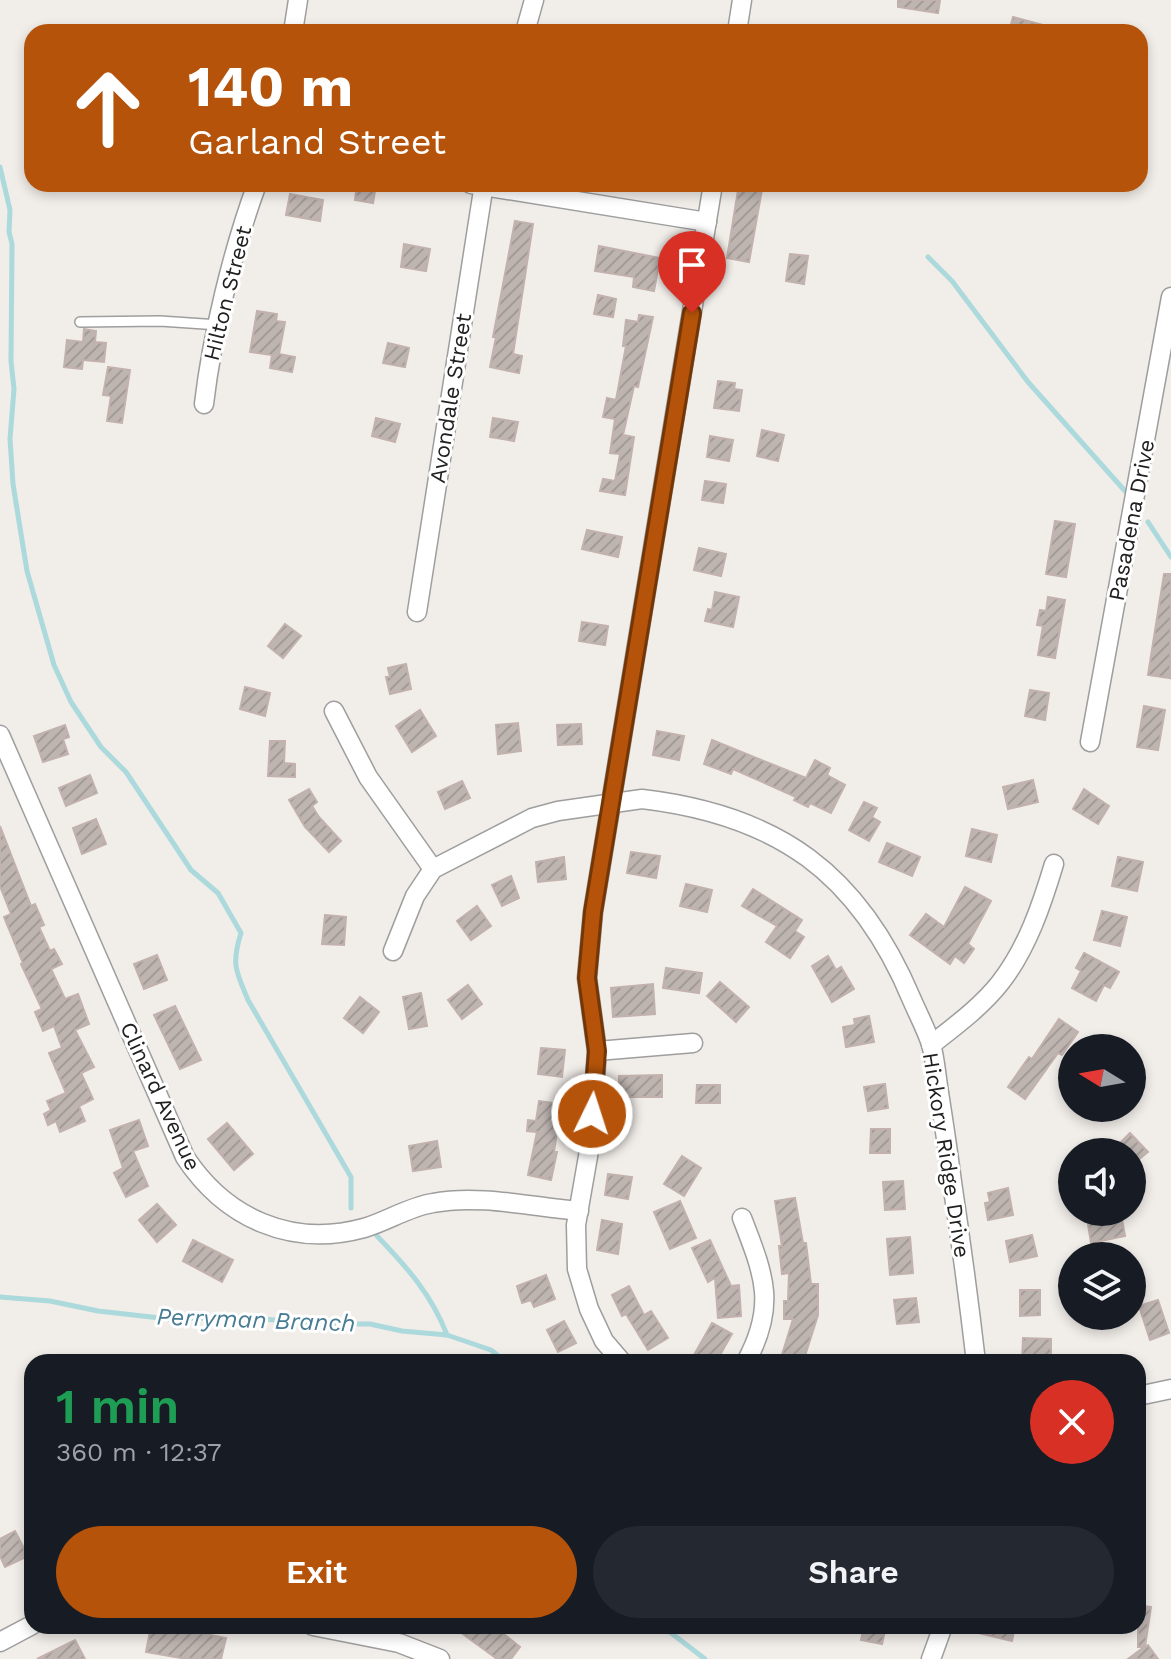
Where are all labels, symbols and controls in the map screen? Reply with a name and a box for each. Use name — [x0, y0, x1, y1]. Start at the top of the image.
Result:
text: 140 m — [188, 54, 353, 120]
icon: ahead — [56, 56, 160, 160]
text: Garland Street — [188, 121, 446, 163]
street label: Hilton Street — [199, 223, 256, 363]
pin — [658, 231, 726, 313]
icon: arrive — [670, 243, 714, 287]
street label: Avondale Street — [425, 311, 476, 485]
street label: Pasadena Drive — [1104, 437, 1159, 603]
street label: Clinard Avenue — [115, 1018, 206, 1174]
north arrow — [1058, 1034, 1146, 1122]
map controls — [1058, 1034, 1146, 1330]
street label: Hickory Ridge Drive — [918, 1051, 975, 1260]
position arrow — [550, 1072, 634, 1156]
button: sound — [1058, 1138, 1146, 1226]
button: layers — [1058, 1242, 1146, 1330]
water label: Perryman Branch — [156, 1303, 356, 1337]
text: 1 min — [56, 1378, 179, 1435]
button: close — [1030, 1380, 1114, 1464]
text: 360 m · 12:37 — [56, 1437, 222, 1467]
button: Exit — [56, 1526, 577, 1618]
button: Share — [593, 1526, 1114, 1618]

